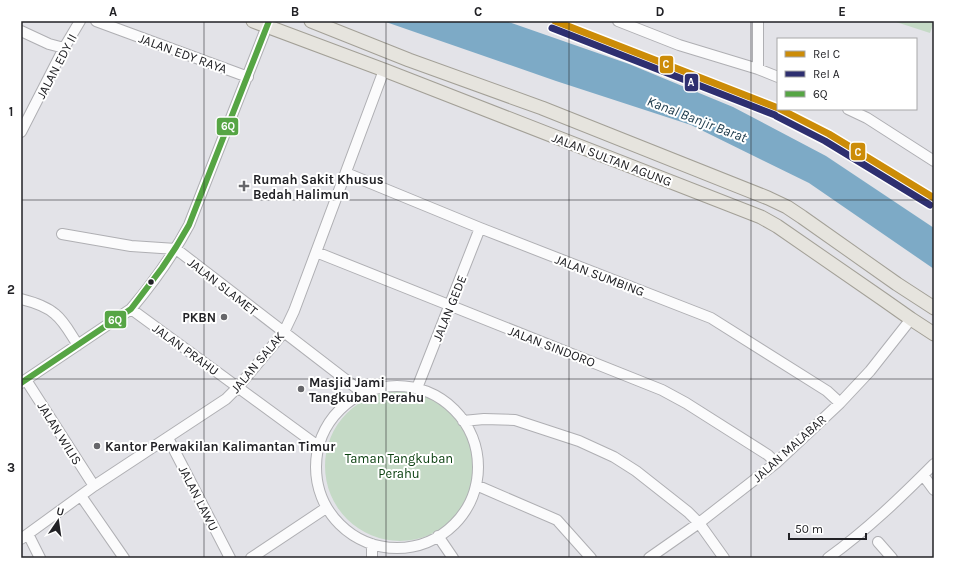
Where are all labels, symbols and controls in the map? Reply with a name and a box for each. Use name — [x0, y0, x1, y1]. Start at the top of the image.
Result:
text: A — [109, 4, 117, 19]
text: B — [291, 4, 299, 19]
text: C — [474, 4, 482, 19]
text: D — [656, 4, 665, 19]
text: E — [838, 4, 846, 19]
street label: JALAN EDY II — [33, 31, 80, 101]
street label: JALAN EDY RAYA — [137, 31, 230, 77]
legend — [777, 38, 917, 110]
text: Rel C — [813, 47, 840, 61]
line badge: C — [659, 55, 674, 74]
text: C — [663, 58, 670, 71]
text: Rel A — [813, 67, 840, 81]
line badge: A — [684, 73, 699, 92]
text: A — [688, 76, 695, 89]
text: 6Q — [813, 87, 828, 101]
water label: Kanal Banjir Barat — [645, 93, 749, 146]
text: 1 — [9, 104, 13, 119]
line badge: 6Q — [216, 117, 239, 136]
text: 6Q — [221, 120, 235, 133]
street label: JALAN SULTAN AGUNG — [550, 130, 674, 189]
line badge: C — [850, 142, 866, 161]
text: C — [855, 146, 862, 159]
place label: Rumah Sakit Khusus Bedah Halimun — [253, 172, 384, 202]
marker: Rumah Sakit Khusus Bedah Halimun — [238, 180, 250, 192]
street label: JALAN SUMBING — [553, 252, 647, 299]
street label: JALAN SLAMET — [185, 254, 261, 319]
street label: JALAN GEDE — [429, 273, 469, 343]
unlabelled marker — [146, 277, 156, 287]
text: 2 — [7, 282, 15, 297]
line badge: 6Q — [104, 310, 127, 329]
place label: PKBN — [182, 310, 216, 325]
marker: PKBN — [219, 312, 229, 322]
text: 6Q — [108, 314, 122, 327]
street label: JALAN PRAHU — [150, 320, 222, 378]
street label: JALAN SINDORO — [506, 323, 597, 370]
street label: JALAN SALAK — [228, 329, 287, 396]
place label: Masjid Jami Tangkuban Perahu — [309, 375, 424, 405]
marker: Masjid Jami Tangkuban Perahu — [296, 384, 306, 394]
street label: JALAN WILIS — [34, 399, 85, 467]
street label: JALAN MALABAR — [749, 411, 829, 485]
place label: Kantor Perwakilan Kalimantan Timur — [105, 439, 336, 454]
marker: Kantor Perwakilan Kalimantan Timur — [92, 441, 102, 451]
park label: Taman Tangkuban Perahu — [345, 451, 453, 481]
text: 3 — [7, 460, 15, 475]
street label: JALAN LAWU — [176, 463, 221, 534]
north arrow — [38, 501, 78, 541]
text: U — [55, 505, 65, 519]
scale bar — [789, 515, 866, 541]
text: 50 m — [795, 522, 823, 536]

